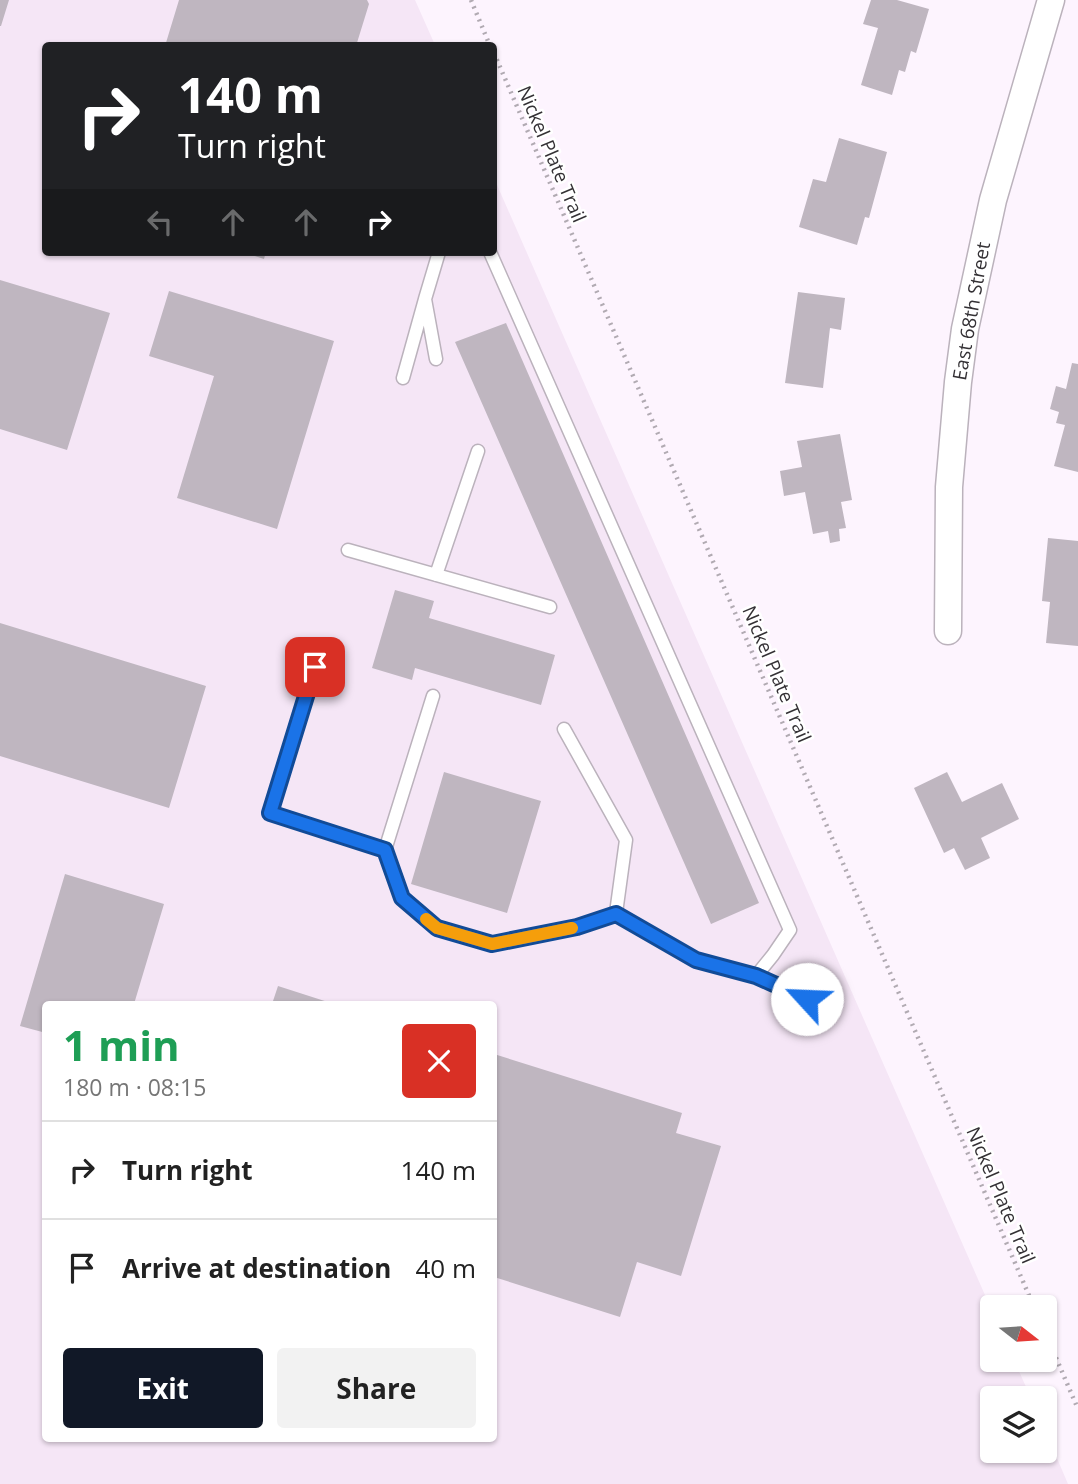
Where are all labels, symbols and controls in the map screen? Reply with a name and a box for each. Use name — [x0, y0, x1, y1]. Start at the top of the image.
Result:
text: 140 m — [178, 61, 323, 127]
icon: right — [63, 70, 154, 161]
street label: Nickel Plate Trail — [511, 82, 593, 226]
text: Turn right — [178, 124, 326, 167]
icon: left — [141, 203, 179, 241]
icon: ahead — [214, 203, 252, 241]
icon: ahead — [287, 203, 325, 241]
icon: right — [360, 203, 398, 241]
street label: East 68th Street — [946, 240, 996, 382]
street label: Nickel Plate Trail — [736, 602, 818, 746]
pin — [285, 637, 345, 697]
icon: arrive — [296, 648, 334, 686]
position arrow — [770, 962, 844, 1036]
text: 1 min — [63, 1016, 180, 1073]
button: close — [402, 1024, 476, 1098]
text: 180 m · 08:15 — [63, 1071, 206, 1103]
street label: Nickel Plate Trail — [960, 1123, 1042, 1267]
icon: right — [63, 1151, 101, 1189]
text: Turn right — [122, 1152, 253, 1188]
text: 140 m — [401, 1152, 476, 1188]
icon: arrive — [63, 1249, 101, 1287]
text: Arrive at destination — [122, 1250, 391, 1286]
text: 40 m — [415, 1250, 476, 1286]
north arrow — [980, 1295, 1057, 1372]
map controls — [980, 1295, 1057, 1463]
button: Exit — [63, 1348, 263, 1428]
button: Share — [277, 1348, 476, 1428]
button: layers — [980, 1386, 1057, 1463]

